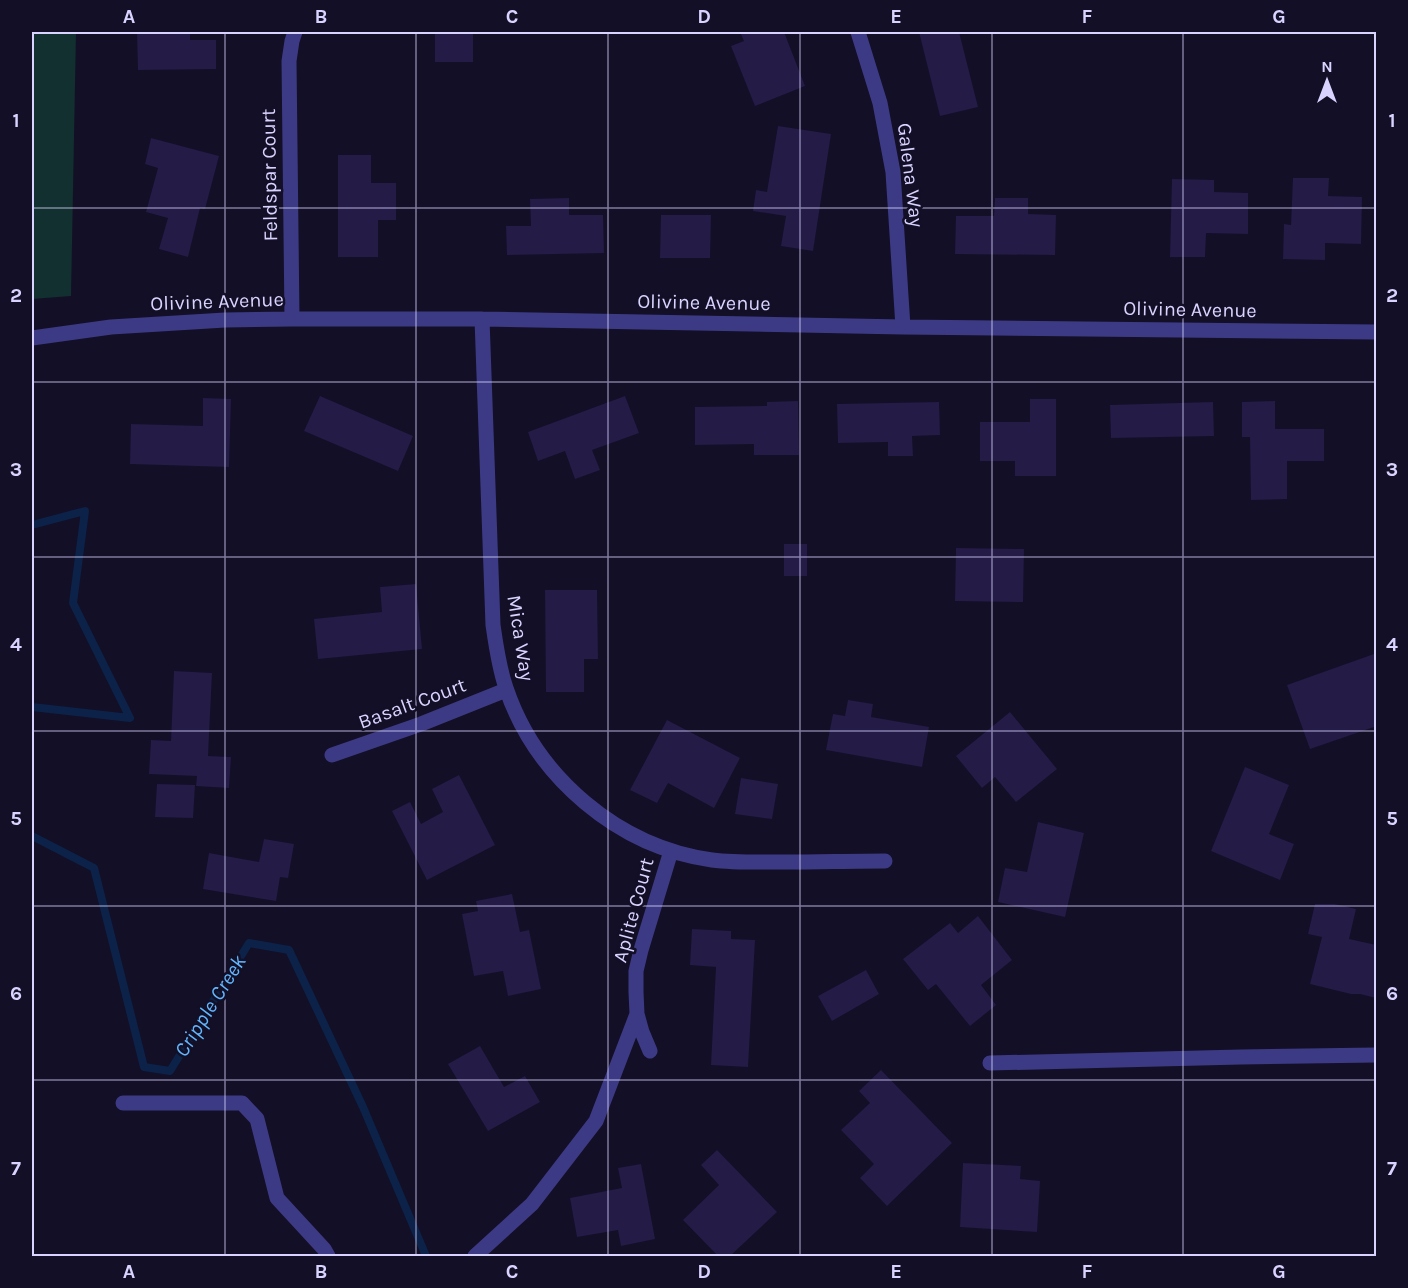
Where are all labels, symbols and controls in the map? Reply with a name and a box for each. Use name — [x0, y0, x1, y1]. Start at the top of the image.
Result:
text: A — [123, 5, 136, 28]
text: B — [315, 5, 327, 28]
text: C — [506, 5, 518, 28]
text: D — [697, 5, 711, 28]
text: E — [890, 5, 902, 28]
text: F — [1082, 5, 1093, 28]
text: G — [1272, 5, 1286, 28]
north arrow — [1297, 51, 1357, 111]
text: N — [1321, 57, 1333, 76]
street label: Feldspar Court — [257, 108, 282, 242]
text: 1 — [12, 109, 20, 132]
text: 1 — [1388, 109, 1396, 132]
street label: Galena Way — [893, 121, 928, 229]
text: 2 — [10, 284, 22, 307]
text: 2 — [1386, 284, 1398, 307]
street label: Olivine Avenue — [150, 288, 284, 315]
street label: Olivine Avenue — [637, 290, 771, 315]
street label: Olivine Avenue — [1123, 297, 1257, 322]
text: 3 — [10, 458, 22, 481]
text: 3 — [1386, 458, 1398, 481]
street label: Mica Way — [502, 594, 539, 683]
text: 4 — [10, 633, 22, 656]
text: 4 — [1386, 633, 1398, 656]
street label: Basalt Court — [355, 673, 470, 734]
text: 5 — [10, 807, 22, 830]
text: 5 — [1386, 807, 1398, 830]
street label: Aplite Court — [608, 855, 659, 965]
water label: Cripple Creek — [169, 950, 251, 1061]
text: 6 — [10, 982, 22, 1005]
text: 6 — [1386, 982, 1398, 1005]
text: 7 — [11, 1157, 21, 1180]
text: 7 — [1387, 1157, 1397, 1180]
text: A — [123, 1260, 136, 1283]
text: B — [315, 1260, 327, 1283]
text: C — [506, 1260, 518, 1283]
text: D — [697, 1260, 711, 1283]
text: E — [890, 1260, 902, 1283]
text: F — [1082, 1260, 1093, 1283]
text: G — [1272, 1260, 1286, 1283]

